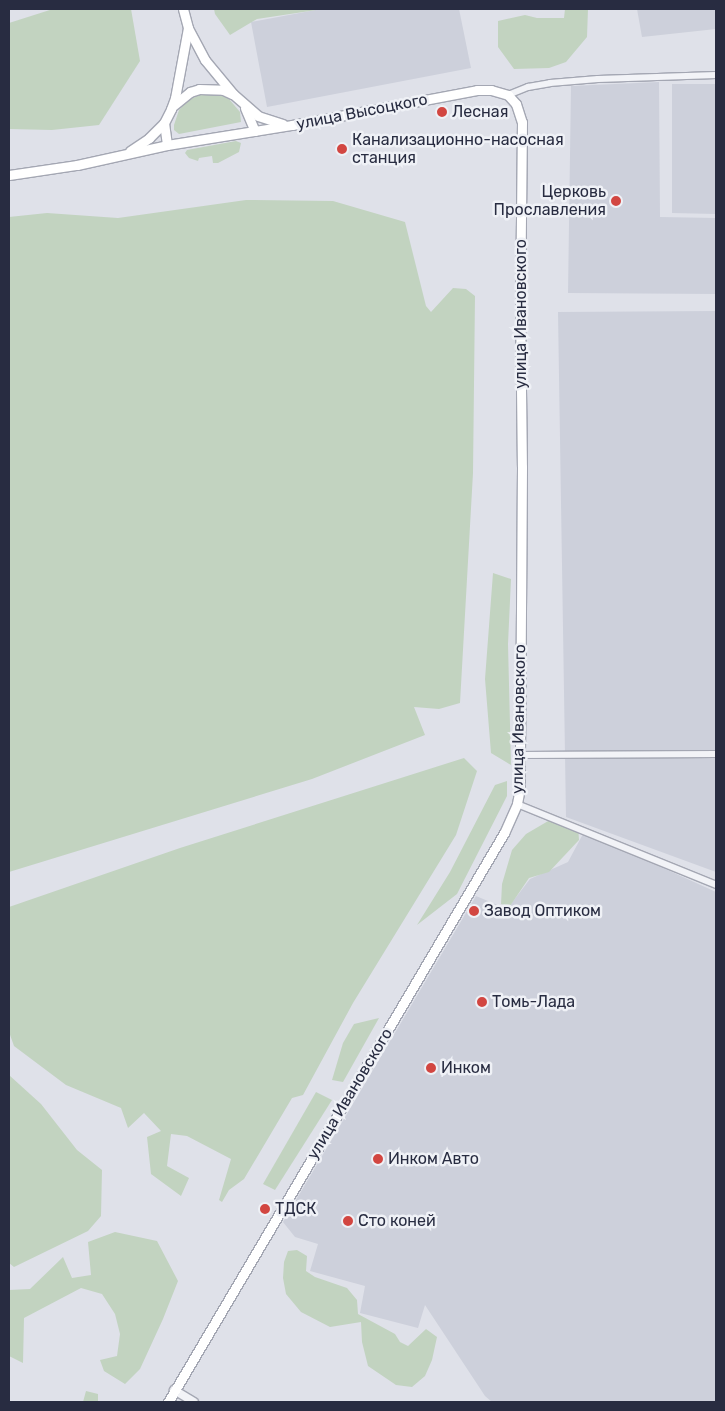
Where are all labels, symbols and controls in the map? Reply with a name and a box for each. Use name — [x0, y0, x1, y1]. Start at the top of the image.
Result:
street label: улица Высоцкого — [295, 90, 429, 134]
place label: Лесная — [452, 102, 508, 122]
marker: Лесная — [436, 106, 448, 118]
place label: Канализационно-насосная станция — [352, 130, 564, 168]
marker: Канализационно-насосная станция — [336, 143, 348, 155]
place label: Церковь Прославления — [493, 182, 606, 220]
marker: Церковь Прославления — [610, 195, 622, 207]
street label: улица Ивановского — [511, 239, 531, 389]
street label: улица Ивановского — [508, 644, 530, 794]
place label: Завод Оптиком — [484, 901, 601, 921]
marker: Завод Оптиком — [468, 905, 480, 917]
place label: Томь-Лада — [492, 992, 575, 1012]
marker: Томь-Лада — [476, 996, 488, 1008]
street label: улица Ивановского — [303, 1025, 397, 1163]
place label: Инком — [441, 1058, 491, 1078]
marker: Инком — [425, 1062, 437, 1074]
place label: Инком Авто — [388, 1149, 479, 1169]
marker: Инком Авто — [372, 1153, 384, 1165]
place label: ТДСК — [275, 1199, 316, 1219]
marker: ТДСК — [259, 1203, 271, 1215]
place label: Сто коней — [358, 1211, 436, 1231]
marker: Сто коней — [342, 1215, 354, 1227]

